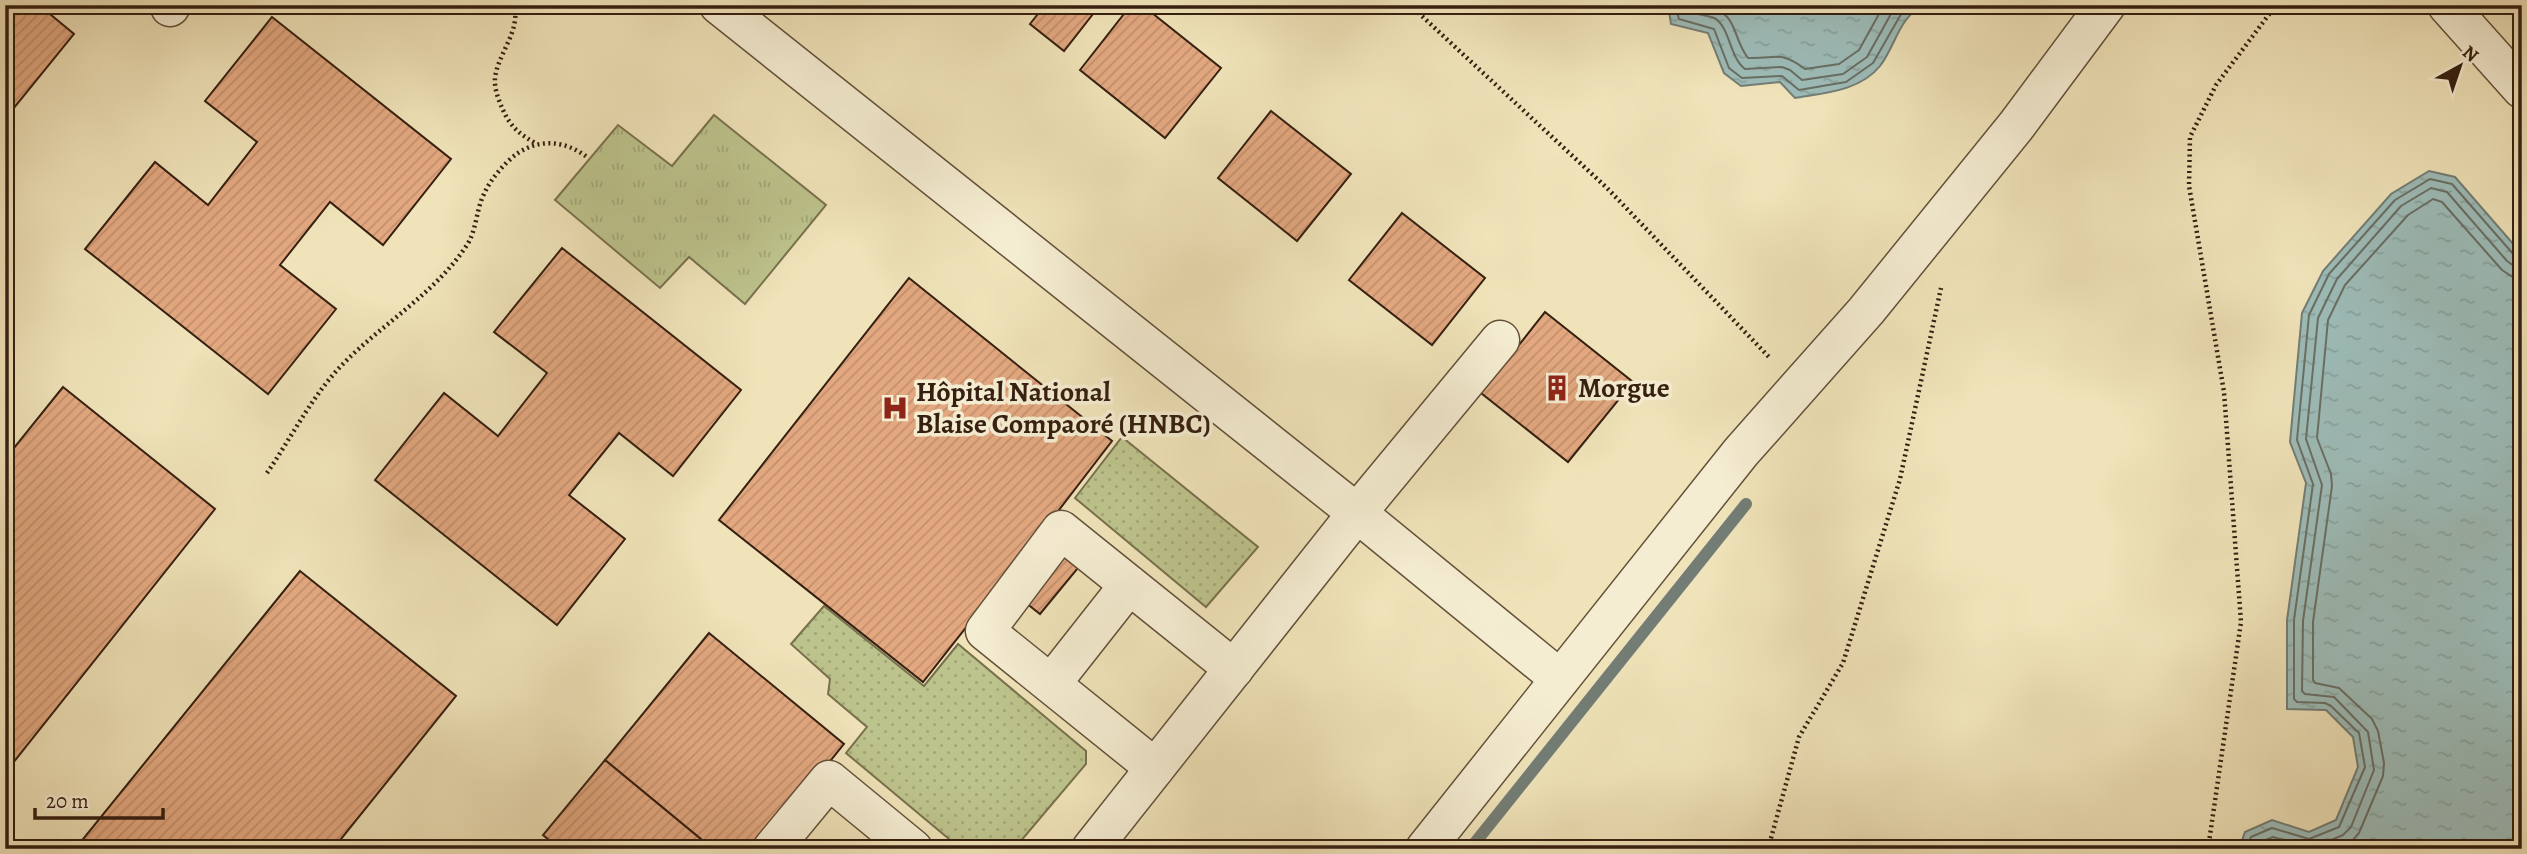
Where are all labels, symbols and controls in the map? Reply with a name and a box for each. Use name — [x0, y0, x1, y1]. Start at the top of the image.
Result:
north arrow — [2426, 32, 2496, 102]
text: N — [2457, 39, 2484, 68]
place label: Morgue — [1578, 369, 1670, 407]
place label: Hôpital National Blaise Compaoré (HNBC) — [916, 373, 1211, 443]
building icon: Morgue — [1542, 373, 1572, 403]
hospital icon: Hôpital National Blaise Compaoré (HNBC) — [880, 393, 910, 423]
scale bar — [35, 777, 163, 821]
text: 20 m — [46, 787, 89, 815]

